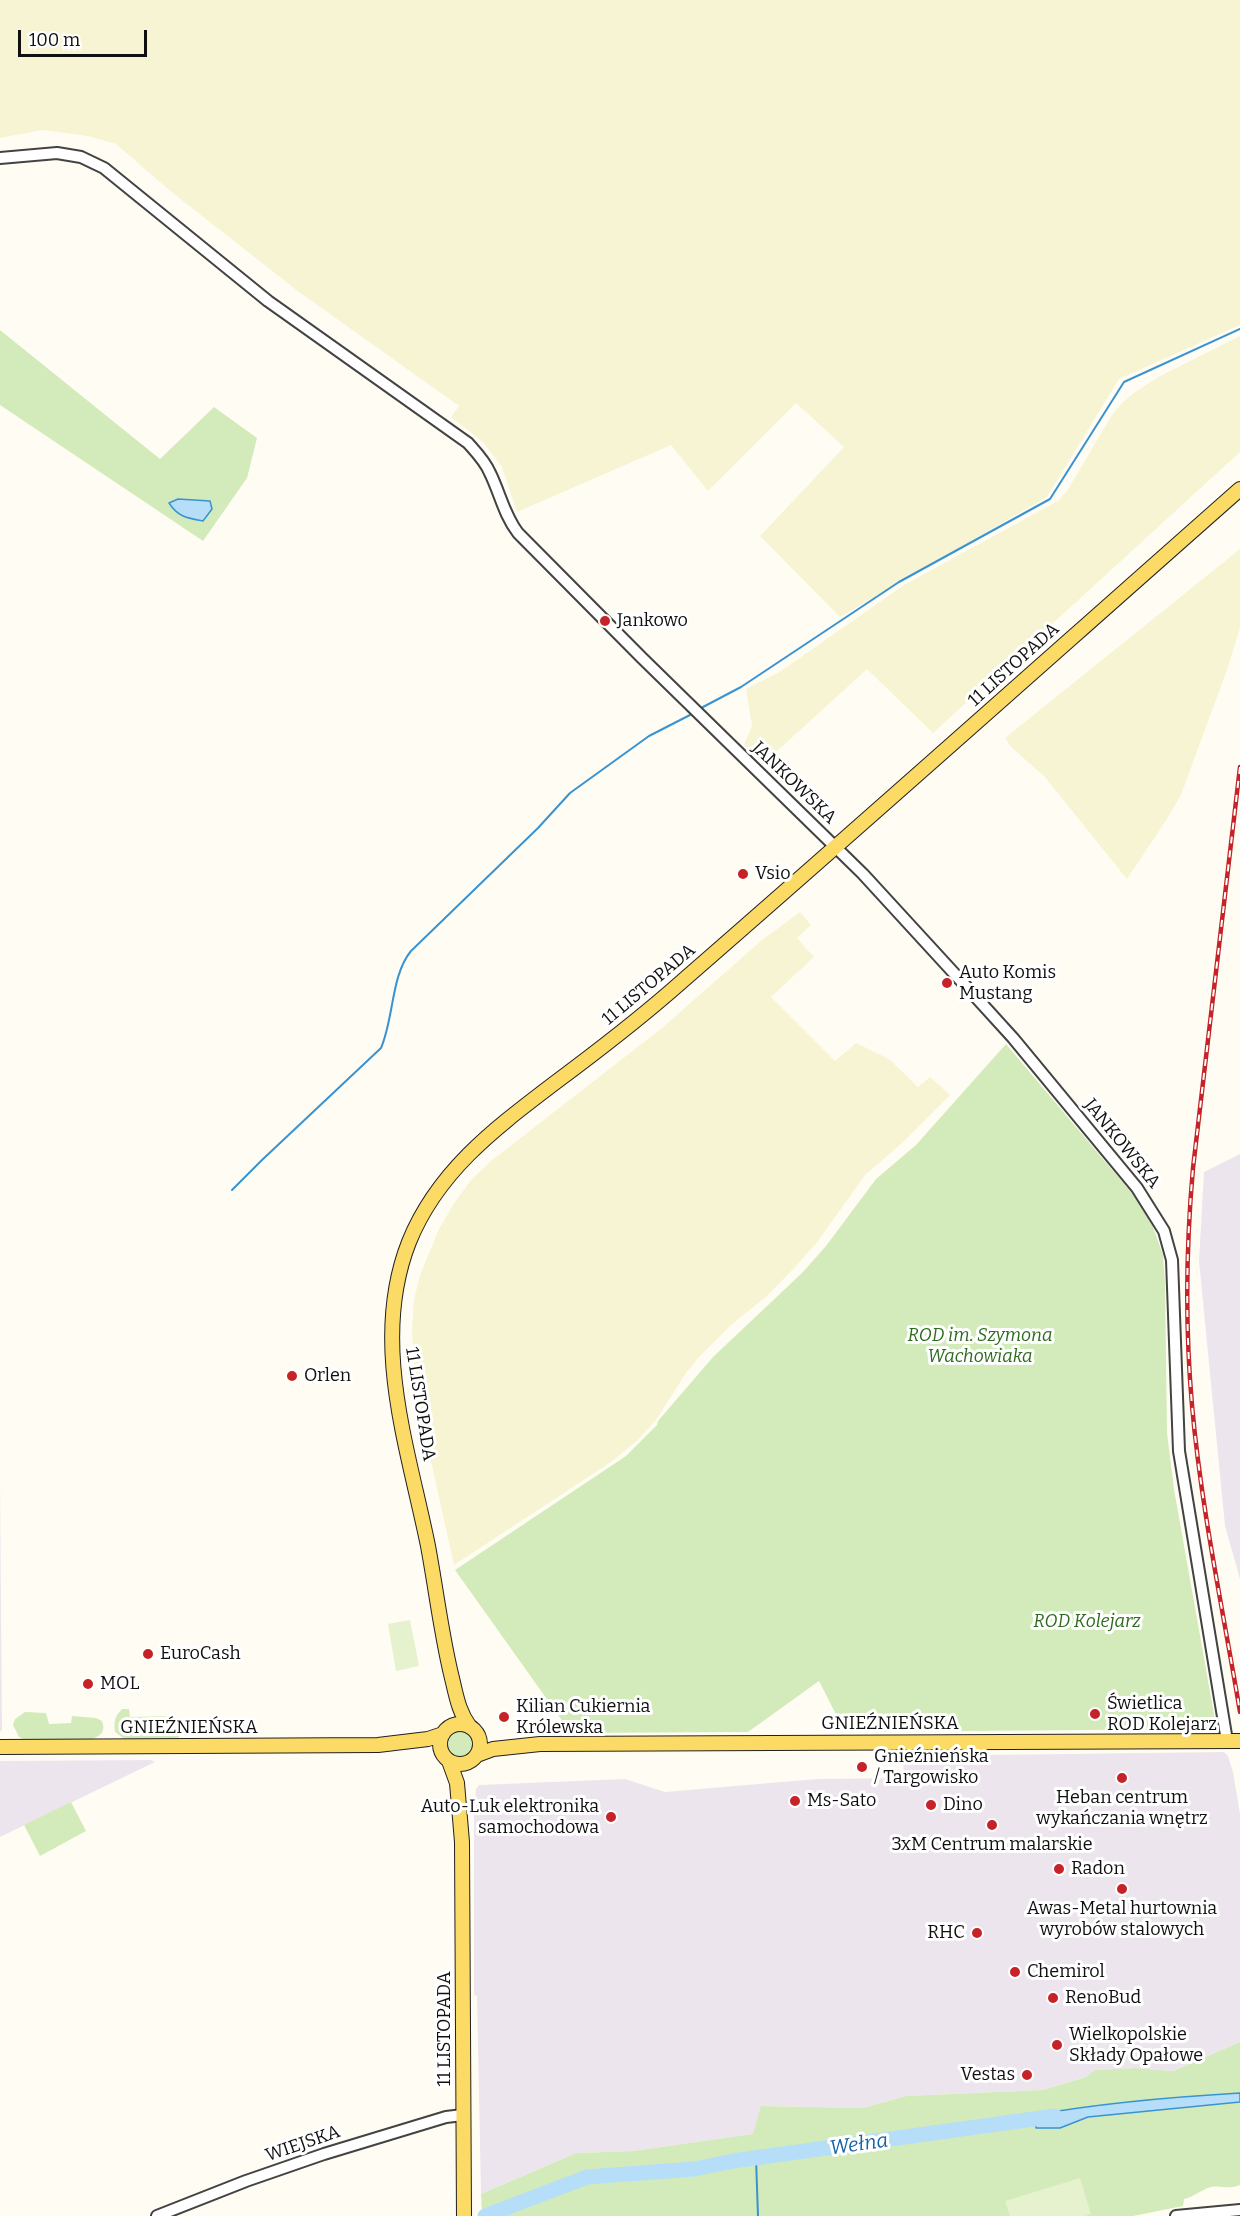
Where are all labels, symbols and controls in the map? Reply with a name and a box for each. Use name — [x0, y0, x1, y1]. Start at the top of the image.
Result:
scale bar — [21, 18, 150, 56]
text: 100 m — [29, 29, 80, 51]
place label: Jankowo — [617, 610, 688, 632]
marker: Jankowo — [598, 614, 612, 628]
street label: 11 LISTOPADA — [964, 618, 1064, 712]
street label: JANKOWSKA — [747, 737, 841, 829]
place label: Vsio — [755, 863, 791, 885]
marker: Vsio — [736, 867, 750, 881]
street label: 11 LISTOPADA — [598, 940, 700, 1030]
place label: Auto Komis Mustang — [959, 962, 1056, 1004]
marker: Auto Komis Mustang — [940, 976, 954, 990]
street label: JANKOWSKA — [1079, 1095, 1165, 1193]
park label: ROD im. Szymona Wachowiaka — [908, 1325, 1052, 1368]
street label: 11 LISTOPADA — [400, 1346, 440, 1462]
place label: Orlen — [304, 1365, 351, 1387]
marker: Orlen — [285, 1369, 299, 1383]
park label: ROD Kolejarz — [1033, 1611, 1141, 1633]
place label: EuroCash — [160, 1643, 241, 1665]
marker: EuroCash — [141, 1647, 155, 1661]
place label: MOL — [100, 1673, 139, 1695]
marker: MOL — [81, 1677, 95, 1691]
place label: Świetlica ROD Kolejarz — [1107, 1693, 1217, 1736]
place label: Kilian Cukiernia Królewska — [516, 1696, 650, 1738]
marker: Świetlica ROD Kolejarz — [1088, 1707, 1102, 1721]
marker: Kilian Cukiernia Królewska — [497, 1710, 511, 1724]
street label: GNIEŹNIEŃSKA — [821, 1713, 959, 1735]
street label: GNIEŹNIEŃSKA — [120, 1717, 258, 1739]
place label: Gnieźnieńska / Targowisko — [874, 1746, 989, 1788]
marker: Gnieźnieńska / Targowisko — [855, 1760, 869, 1774]
marker: Heban centrum wykańczania wnętrz — [1115, 1771, 1129, 1785]
place label: Heban centrum wykańczania wnętrz — [1036, 1787, 1208, 1830]
place label: Ms-Sato — [807, 1790, 876, 1812]
marker: Ms-Sato — [788, 1794, 802, 1808]
place label: Dino — [943, 1794, 983, 1816]
place label: Auto-Luk elektronika samochodowa — [421, 1796, 599, 1838]
marker: Dino — [924, 1798, 938, 1812]
marker: Auto-Luk elektronika samochodowa — [604, 1810, 618, 1824]
marker: 3xM Centrum malarskie — [985, 1818, 999, 1832]
place label: 3xM Centrum malarskie — [891, 1834, 1093, 1856]
place label: Radon — [1071, 1858, 1125, 1880]
marker: Radon — [1052, 1862, 1066, 1876]
marker: Awas-Metal hurtownia wyrobów stalowych — [1115, 1882, 1129, 1896]
place label: Awas-Metal hurtownia wyrobów stalowych — [1027, 1898, 1217, 1940]
place label: RHC — [927, 1922, 965, 1944]
marker: RHC — [970, 1926, 984, 1940]
place label: Chemirol — [1027, 1961, 1105, 1983]
marker: Chemirol — [1008, 1965, 1022, 1979]
street label: 11 LISTOPADA — [434, 1971, 456, 2087]
place label: RenoBud — [1065, 1987, 1141, 2009]
marker: RenoBud — [1046, 1991, 1060, 2005]
place label: Wielkopolskie Składy Opałowe — [1069, 2024, 1203, 2066]
marker: Wielkopolskie Składy Opałowe — [1050, 2038, 1064, 2052]
place label: Vestas — [961, 2064, 1015, 2086]
marker: Vestas — [1020, 2068, 1034, 2082]
street label: WIEJSKA — [263, 2121, 343, 2167]
water label: Wełna — [828, 2129, 890, 2161]

